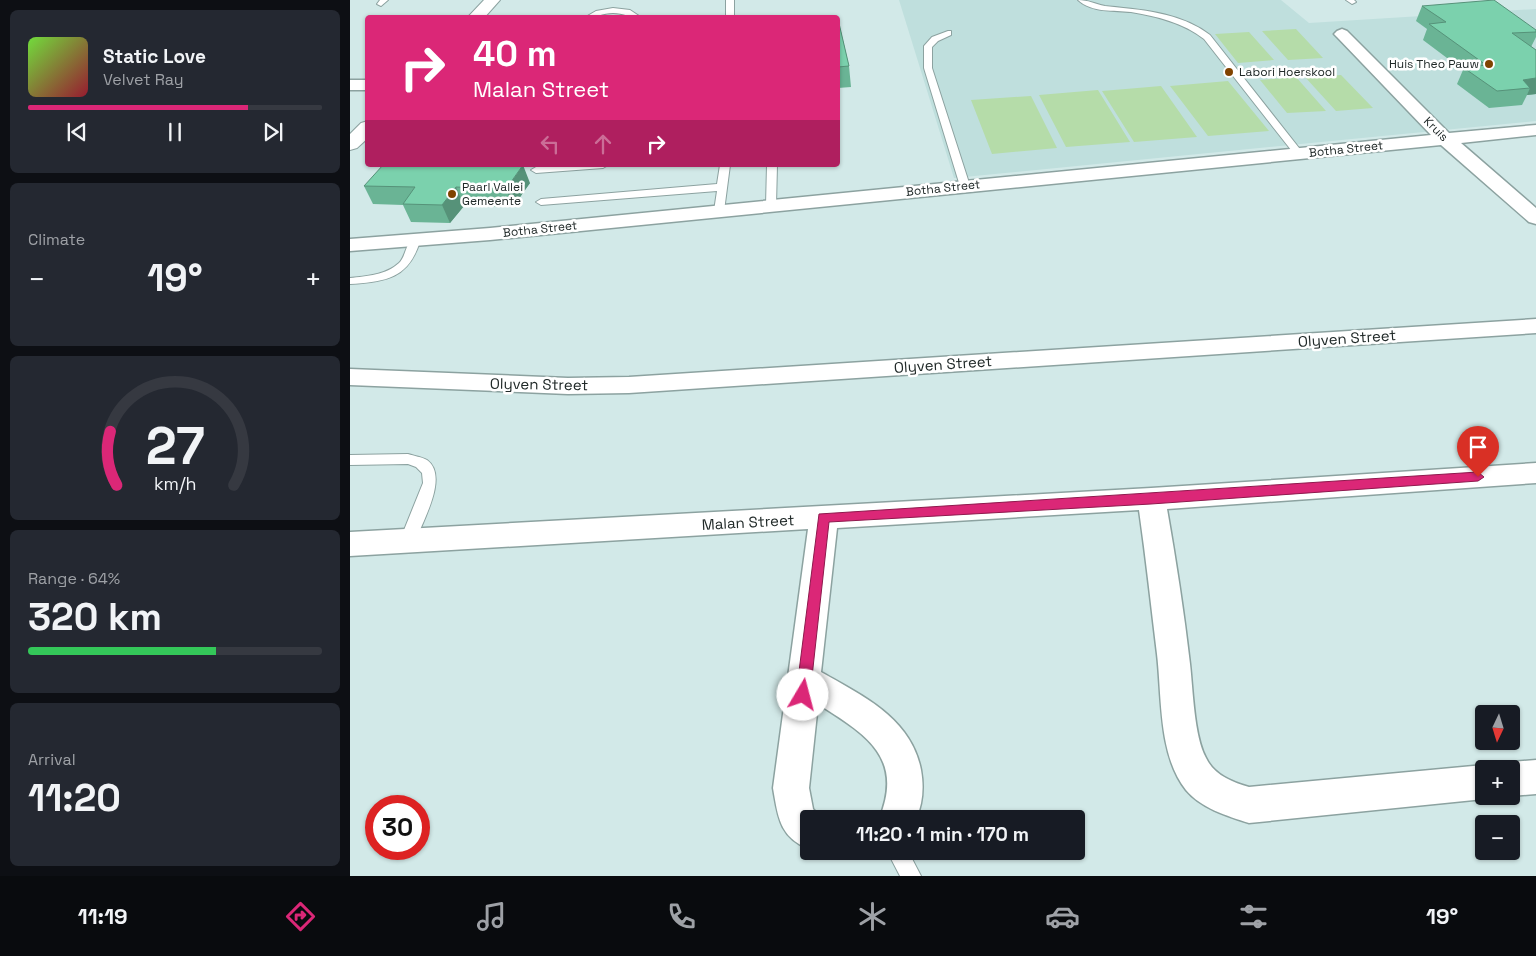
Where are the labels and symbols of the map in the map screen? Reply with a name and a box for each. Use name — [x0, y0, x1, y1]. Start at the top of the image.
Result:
place label: Huis Theo Pauw — [1389, 56, 1479, 72]
marker: Huis Theo Pauw — [1483, 58, 1495, 70]
place label: Labori Hoerskool — [1239, 64, 1335, 80]
marker: Labori Hoerskool — [1223, 66, 1235, 78]
street label: Kruis — [1420, 113, 1452, 145]
street label: Botha Street — [1308, 137, 1384, 161]
street label: Botha Street — [905, 176, 981, 200]
place label: Paarl Vallei Gemeente — [462, 179, 523, 209]
marker: Paarl Vallei Gemeente — [446, 188, 458, 200]
street label: Botha Street — [502, 217, 578, 241]
street label: Olyven Street — [1297, 325, 1397, 351]
street label: Olyven Street — [893, 351, 993, 377]
street label: Olyven Street — [490, 374, 588, 394]
pin — [1457, 426, 1499, 477]
street label: Malan Street — [701, 510, 795, 534]
position arrow — [776, 668, 828, 720]
north arrow — [1475, 705, 1520, 750]
speed limit sign: 30 — [365, 795, 430, 860]

